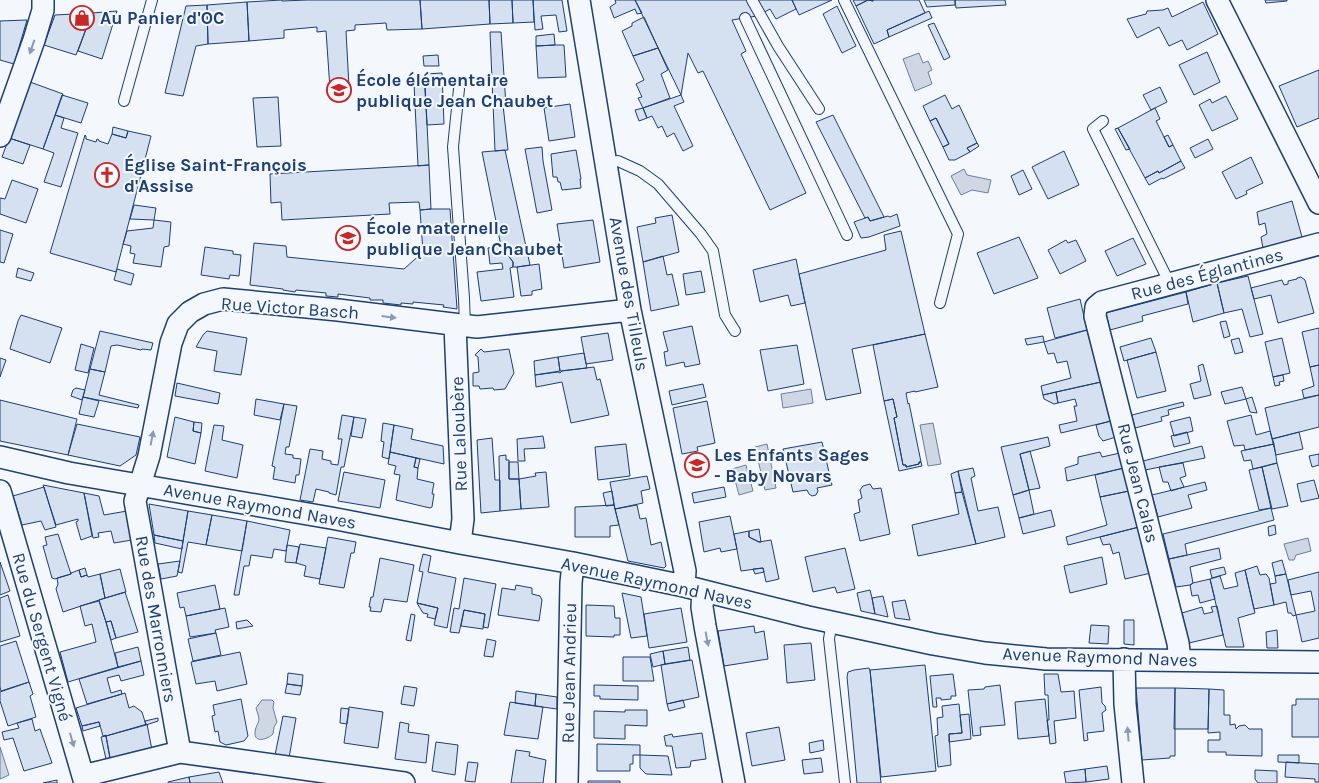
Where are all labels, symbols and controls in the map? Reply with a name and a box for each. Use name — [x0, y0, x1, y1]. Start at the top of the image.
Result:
shop icon: Au Panier d'OC — [69, 5, 95, 31]
place label: Au Panier d'OC — [100, 7, 224, 29]
one-way arrow — [28, 40, 36, 55]
place label: École élémentaire publique Jean Chaubet — [356, 68, 553, 112]
school or university icon: École élémentaire publique Jean Chaubet — [326, 77, 352, 103]
place label: Église Saint-François d'Assise — [124, 153, 307, 197]
church icon: Église Saint-François d'Assise — [94, 162, 120, 188]
street label: Avenue des Tilleuls — [605, 215, 653, 373]
place label: École maternelle publique Jean Chaubet — [366, 216, 563, 260]
school or university icon: École maternelle publique Jean Chaubet — [335, 225, 361, 251]
street label: Rue des Églantines — [1128, 242, 1286, 305]
street label: Rue Victor Basch — [220, 292, 360, 324]
one-way arrow — [382, 313, 398, 321]
street label: Rue Laloubère — [446, 376, 472, 492]
street label: Rue Jean Calas — [1113, 421, 1163, 545]
one-way arrow — [149, 430, 157, 446]
place label: Les Enfants Sages - Baby Novars — [714, 444, 869, 487]
school or university icon: Les Enfants Sages - Baby Novars — [684, 452, 710, 478]
street label: Avenue Raymond Naves — [162, 478, 358, 534]
street label: Rue des Marronniers — [130, 534, 182, 704]
street label: Rue du Sergent Vigné — [7, 550, 77, 724]
street label: Avenue Raymond Naves — [559, 552, 755, 614]
street label: Rue Jean Andrieu — [557, 602, 581, 744]
one-way arrow — [703, 631, 711, 647]
street label: Avenue Raymond Naves — [1002, 643, 1198, 671]
one-way arrow — [1124, 726, 1132, 742]
one-way arrow — [68, 732, 76, 747]

